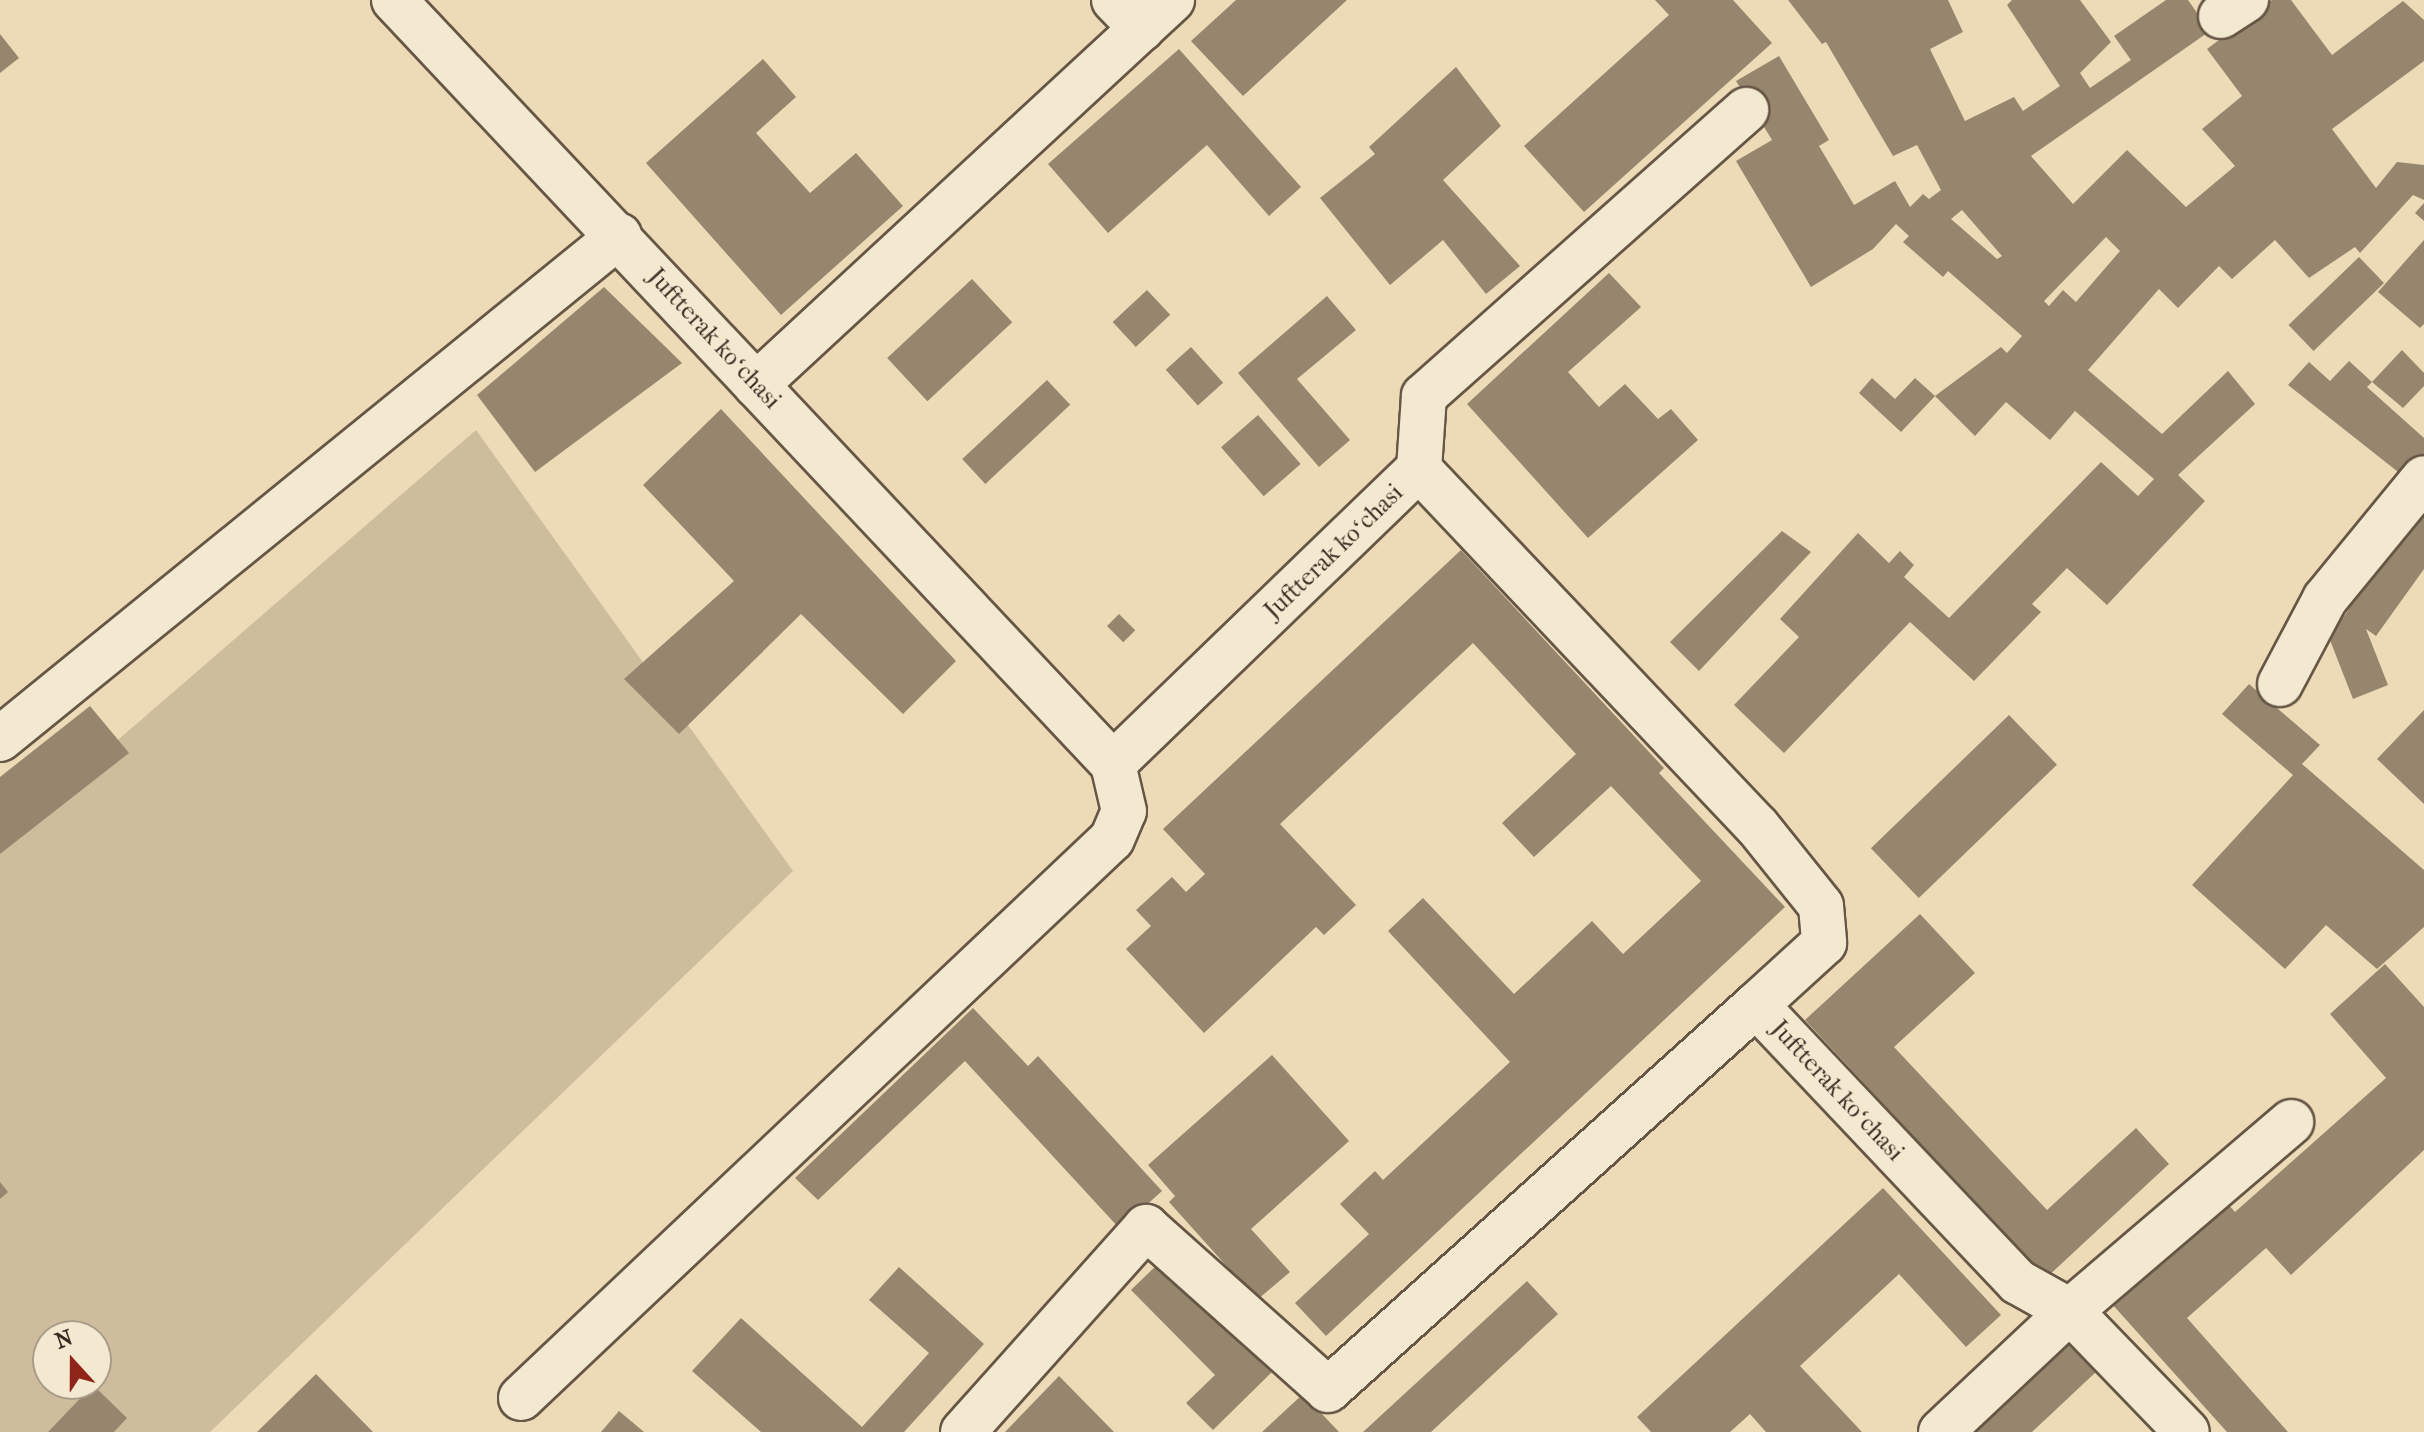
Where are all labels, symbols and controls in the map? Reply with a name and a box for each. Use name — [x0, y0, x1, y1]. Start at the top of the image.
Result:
street label: Juftterak koʻchasi — [642, 263, 786, 415]
street label: Juftterak koʻchasi — [1259, 479, 1409, 625]
street label: Juftterak koʻchasi — [1765, 1015, 1909, 1167]
north arrow — [32, 1320, 112, 1400]
text: N — [52, 1324, 77, 1355]

